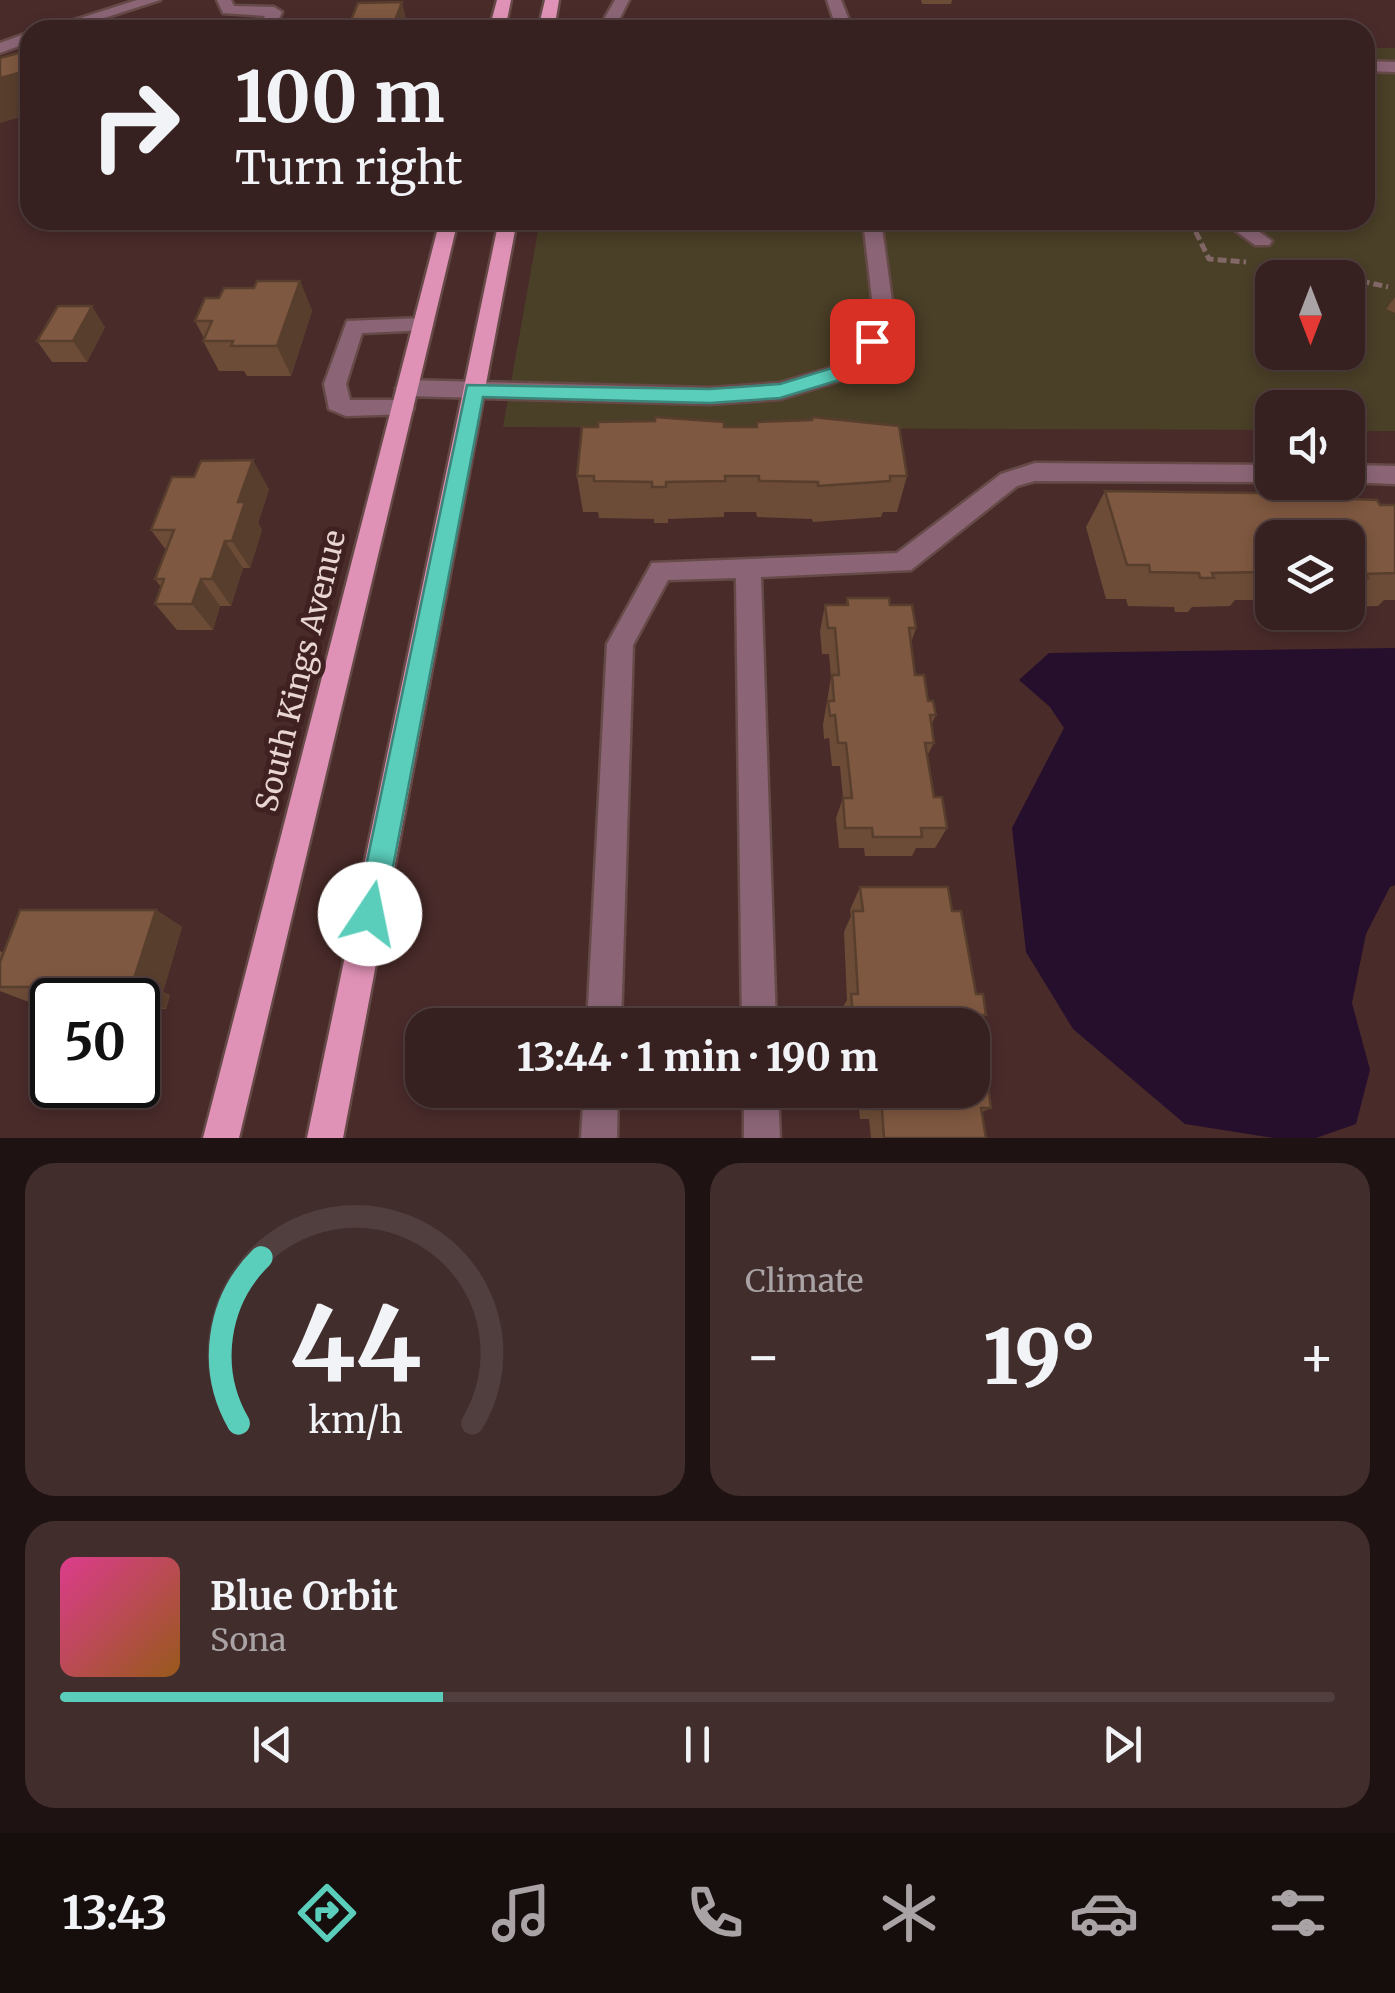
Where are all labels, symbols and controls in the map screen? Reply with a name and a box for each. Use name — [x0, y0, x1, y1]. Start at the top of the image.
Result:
text: 100 m — [235, 53, 445, 141]
icon: right — [70, 60, 200, 190]
text: Turn right — [235, 140, 463, 196]
north arrow — [1255, 260, 1365, 370]
map controls — [1255, 260, 1365, 630]
pin — [830, 299, 915, 384]
icon: arrive — [845, 314, 900, 369]
button: sound — [1255, 390, 1365, 500]
button: layers — [1255, 520, 1365, 630]
street label: South Kings Avenue — [247, 526, 353, 815]
position arrow — [318, 862, 422, 966]
speed limit sign: 50 — [30, 978, 160, 1108]
text: 13:44 · 1 min · 190 m — [517, 1034, 878, 1081]
text: Climate — [745, 1261, 863, 1301]
text: 44 — [289, 1279, 421, 1409]
text: 19° — [983, 1310, 1097, 1404]
text: − — [745, 1322, 782, 1391]
text: + — [1298, 1322, 1335, 1391]
text: km/h — [308, 1398, 402, 1443]
text: Blue Orbit — [210, 1573, 398, 1620]
text: Sona — [210, 1620, 286, 1660]
icon: previous — [245, 1717, 300, 1772]
icon: pause — [670, 1717, 725, 1772]
icon: next — [1095, 1717, 1150, 1772]
icon: directions — [292, 1878, 362, 1948]
icon: music — [486, 1878, 556, 1948]
icon: phone — [680, 1878, 750, 1948]
icon: climate — [874, 1878, 944, 1948]
icon: car — [1069, 1878, 1139, 1948]
icon: filters — [1263, 1878, 1333, 1948]
text: 13:43 — [62, 1885, 168, 1941]

